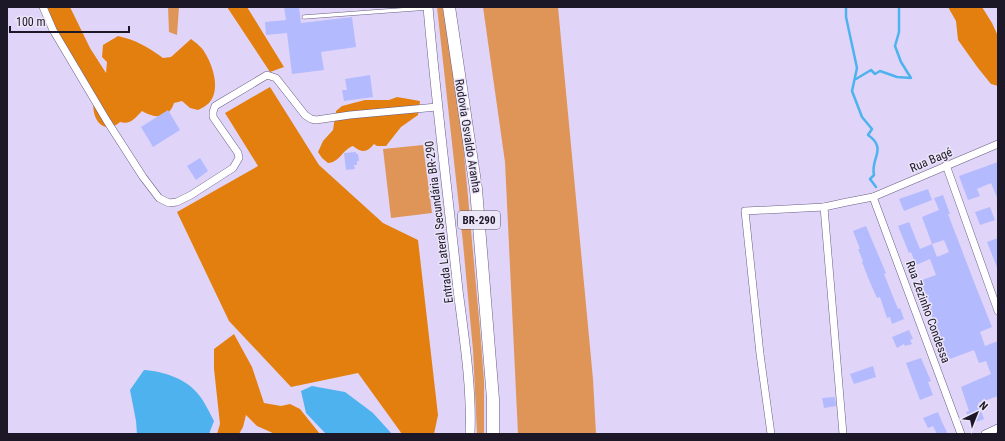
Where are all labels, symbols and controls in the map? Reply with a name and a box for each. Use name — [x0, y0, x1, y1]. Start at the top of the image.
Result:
scale bar — [10, 8, 129, 34]
text: 100 m — [16, 15, 46, 29]
street label: Rodovia Osvaldo Aranha — [452, 78, 484, 194]
street label: Entrada Lateral Secundária BR-290 — [422, 140, 456, 304]
street label: Rua Bagé — [908, 145, 955, 175]
road number: BR-290 — [458, 211, 500, 229]
street label: Rua Zezinho Condessa — [903, 259, 953, 365]
north arrow — [957, 393, 997, 433]
text: N — [977, 399, 991, 413]

